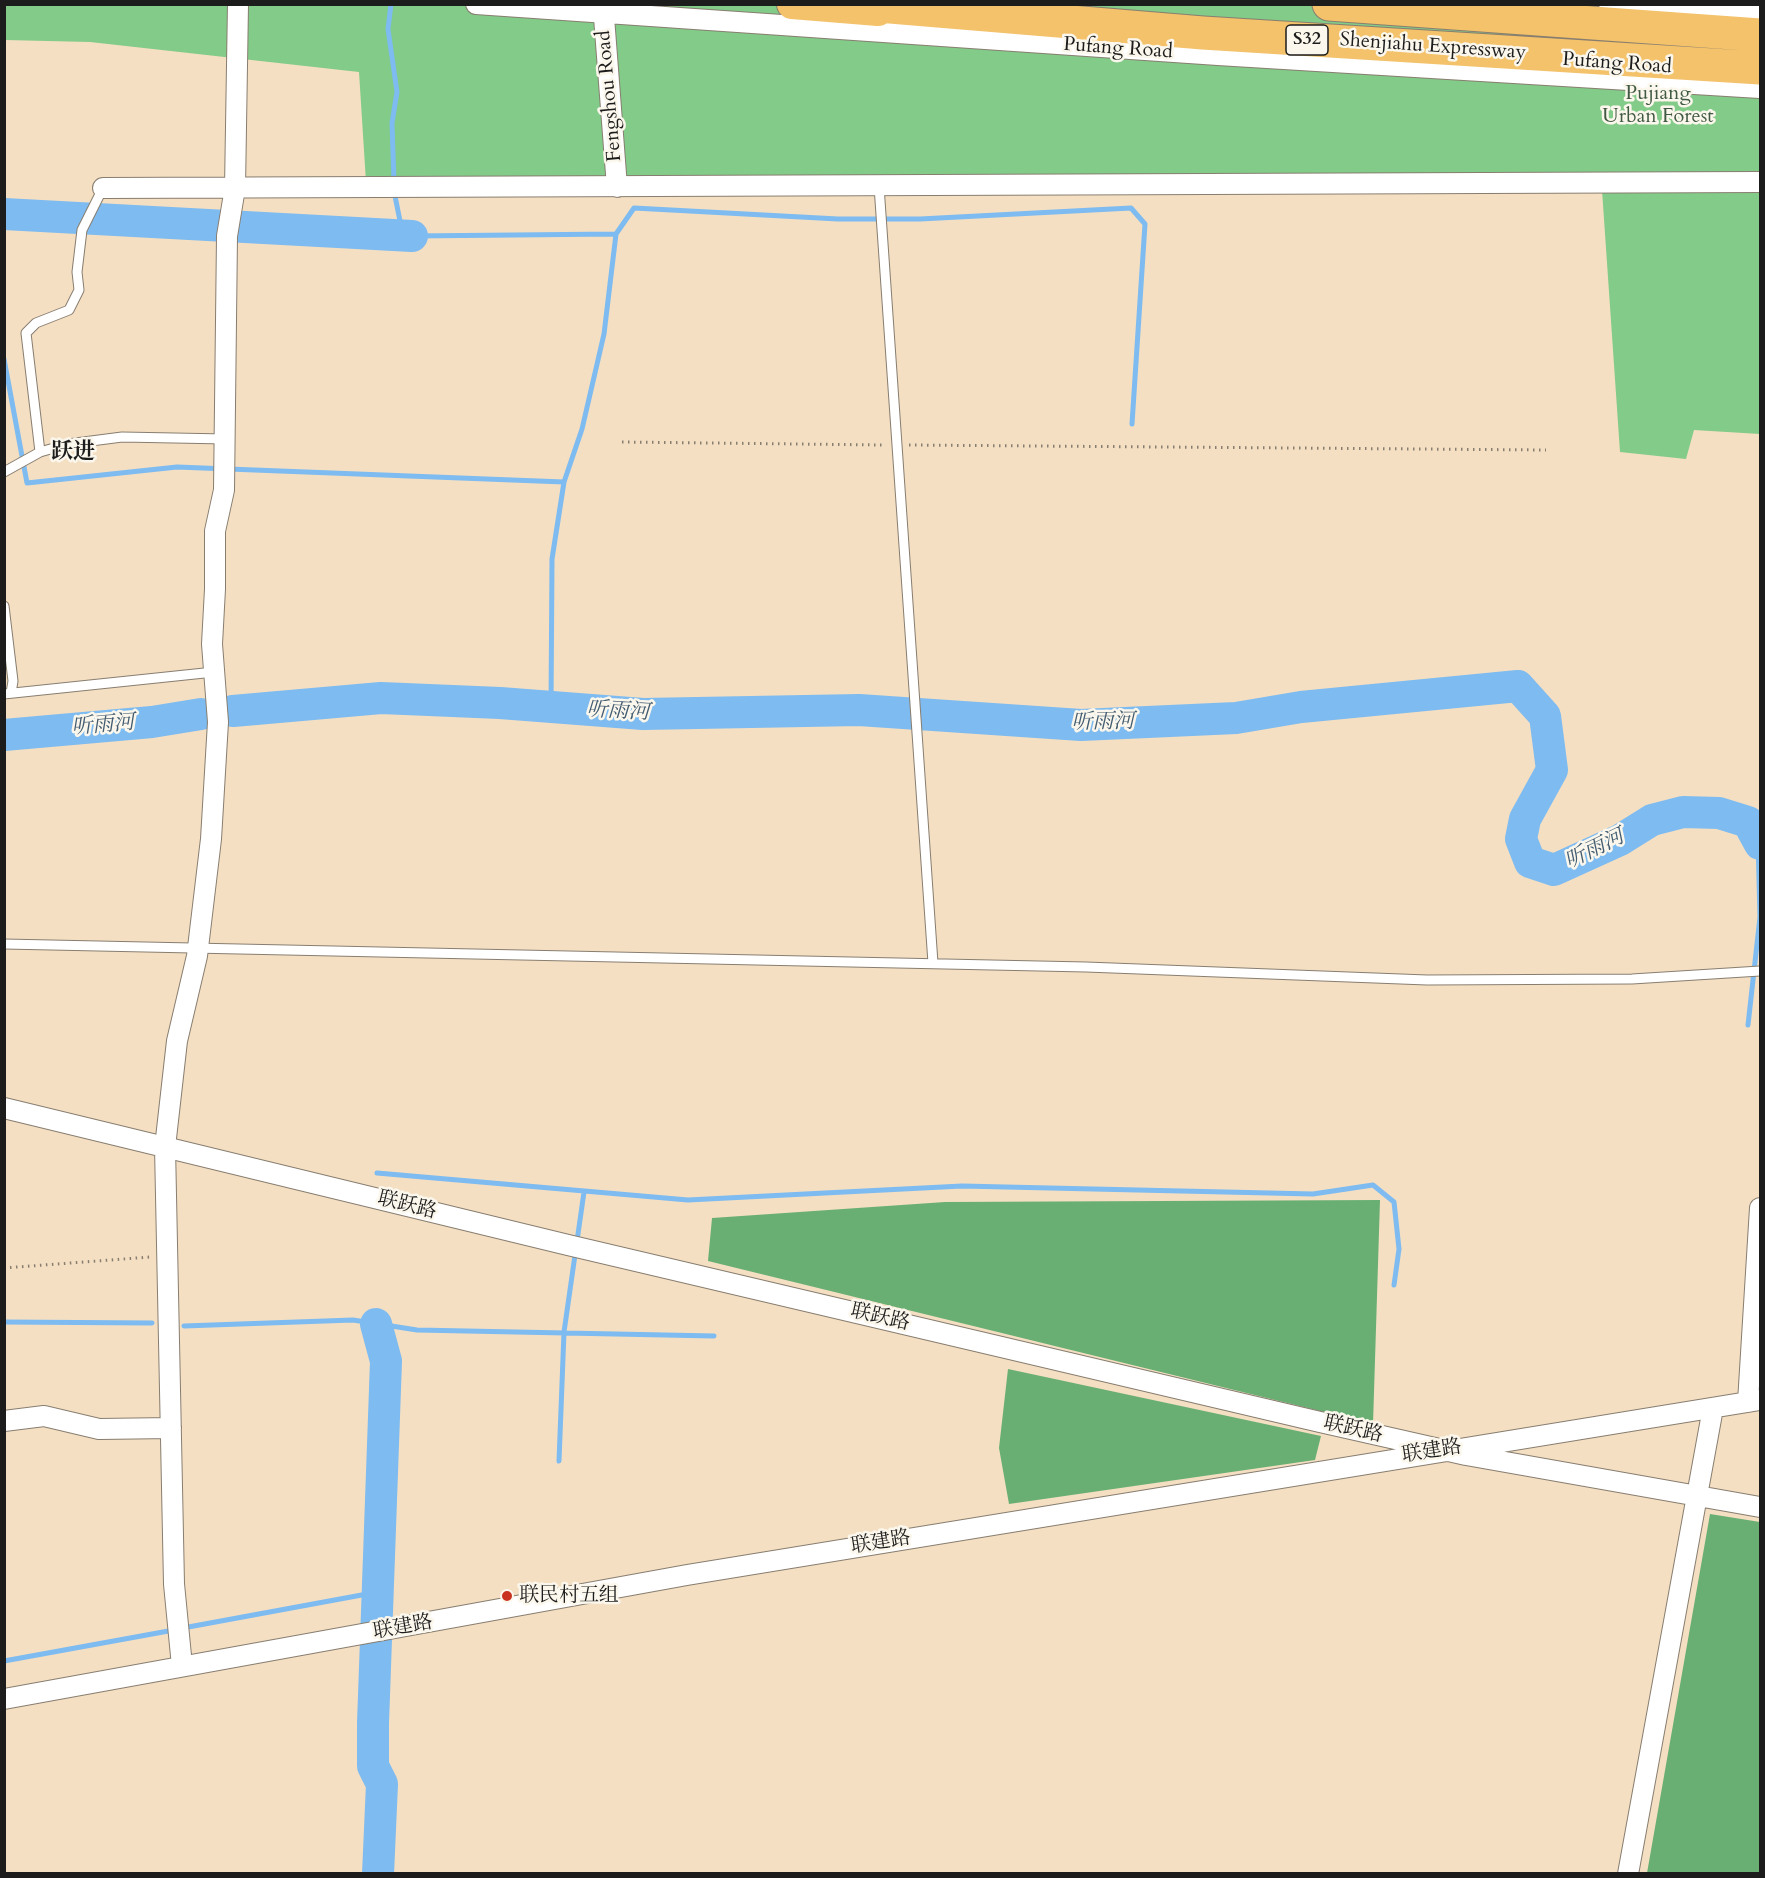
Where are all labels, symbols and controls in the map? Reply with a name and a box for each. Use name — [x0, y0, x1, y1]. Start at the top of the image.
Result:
road number: S32 — [1286, 25, 1328, 55]
street label: Fengshou Road — [592, 29, 628, 163]
street label: Shenjiahu Expressway — [1339, 29, 1527, 65]
street label: Pufang Road — [1063, 33, 1173, 65]
street label: Pufang Road — [1562, 48, 1672, 80]
park label: Pujiang Urban Forest — [1602, 82, 1714, 129]
district label: 跃进 — [51, 440, 95, 466]
water label: 听雨河 — [586, 698, 650, 726]
water label: 听雨河 — [1071, 710, 1135, 736]
water label: 听雨河 — [71, 711, 135, 741]
water label: 听雨河 — [1561, 825, 1629, 875]
street label: 联跃路 — [375, 1187, 439, 1225]
street label: 联跃路 — [848, 1300, 912, 1336]
street label: 联跃路 — [1321, 1412, 1385, 1448]
street label: 联建路 — [1400, 1435, 1464, 1469]
street label: 联建路 — [849, 1526, 913, 1560]
place label: 联民村五组 — [519, 1584, 619, 1608]
marker: 联民村五组 — [500, 1589, 514, 1603]
street label: 联建路 — [371, 1611, 435, 1645]

